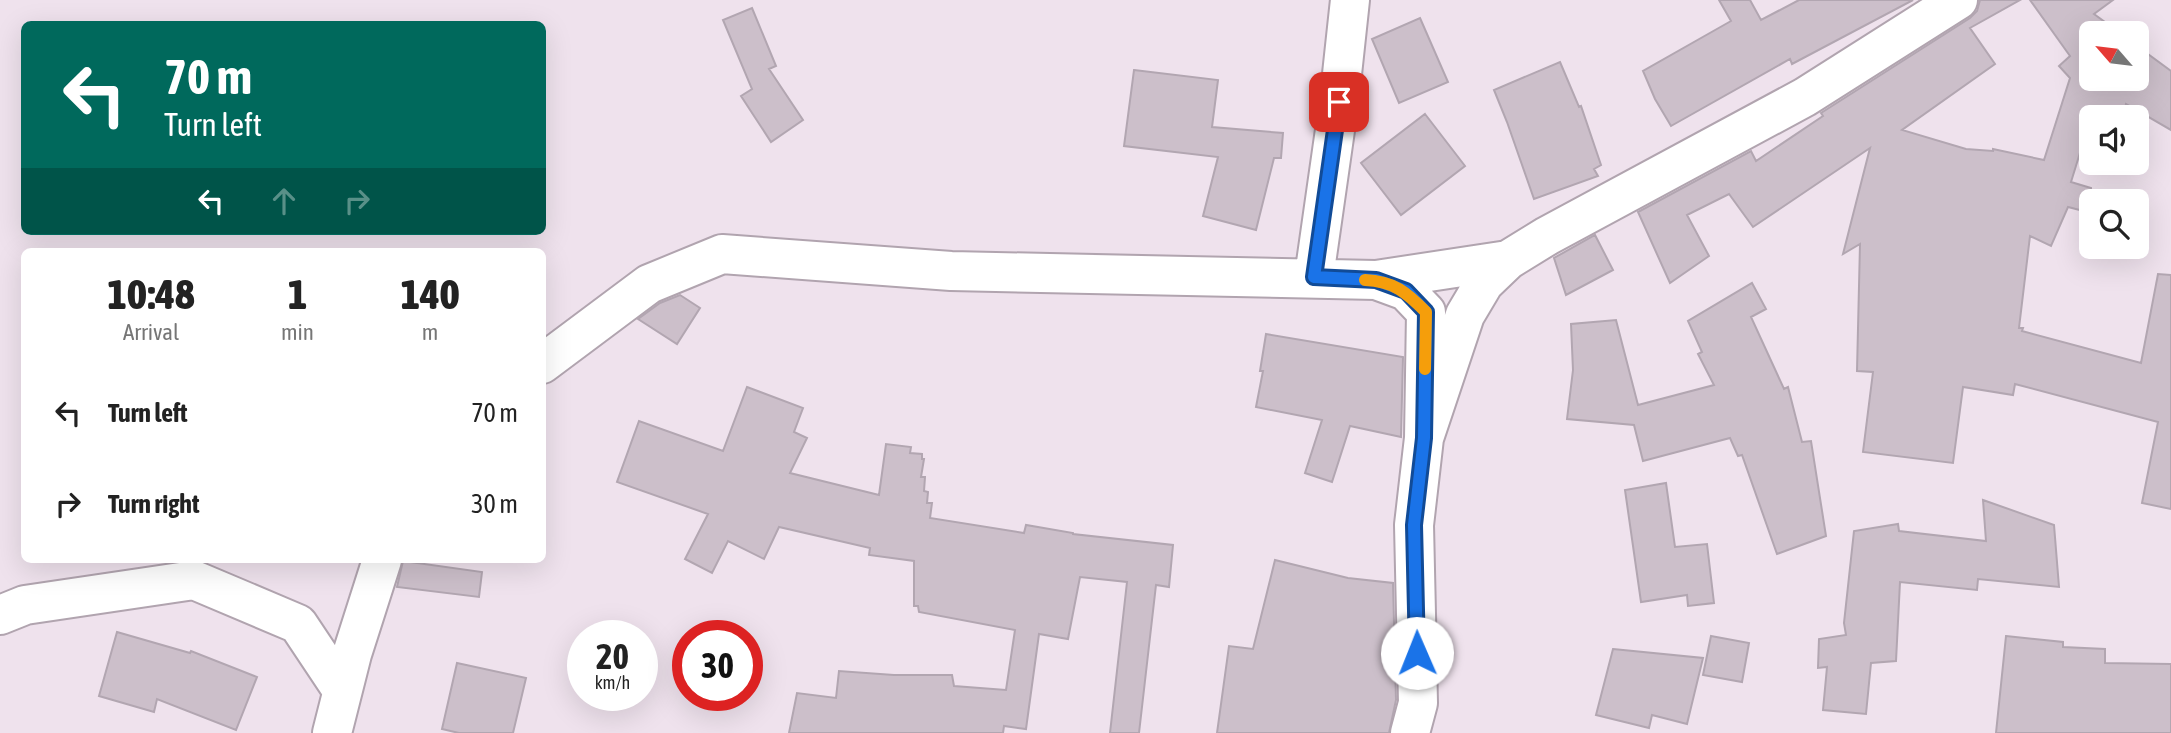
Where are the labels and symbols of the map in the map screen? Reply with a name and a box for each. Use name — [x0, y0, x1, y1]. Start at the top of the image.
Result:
north arrow — [2079, 21, 2149, 91]
pin — [1309, 72, 1369, 132]
position arrow — [1380, 616, 1454, 690]
speed limit sign: 30 — [672, 620, 763, 711]

